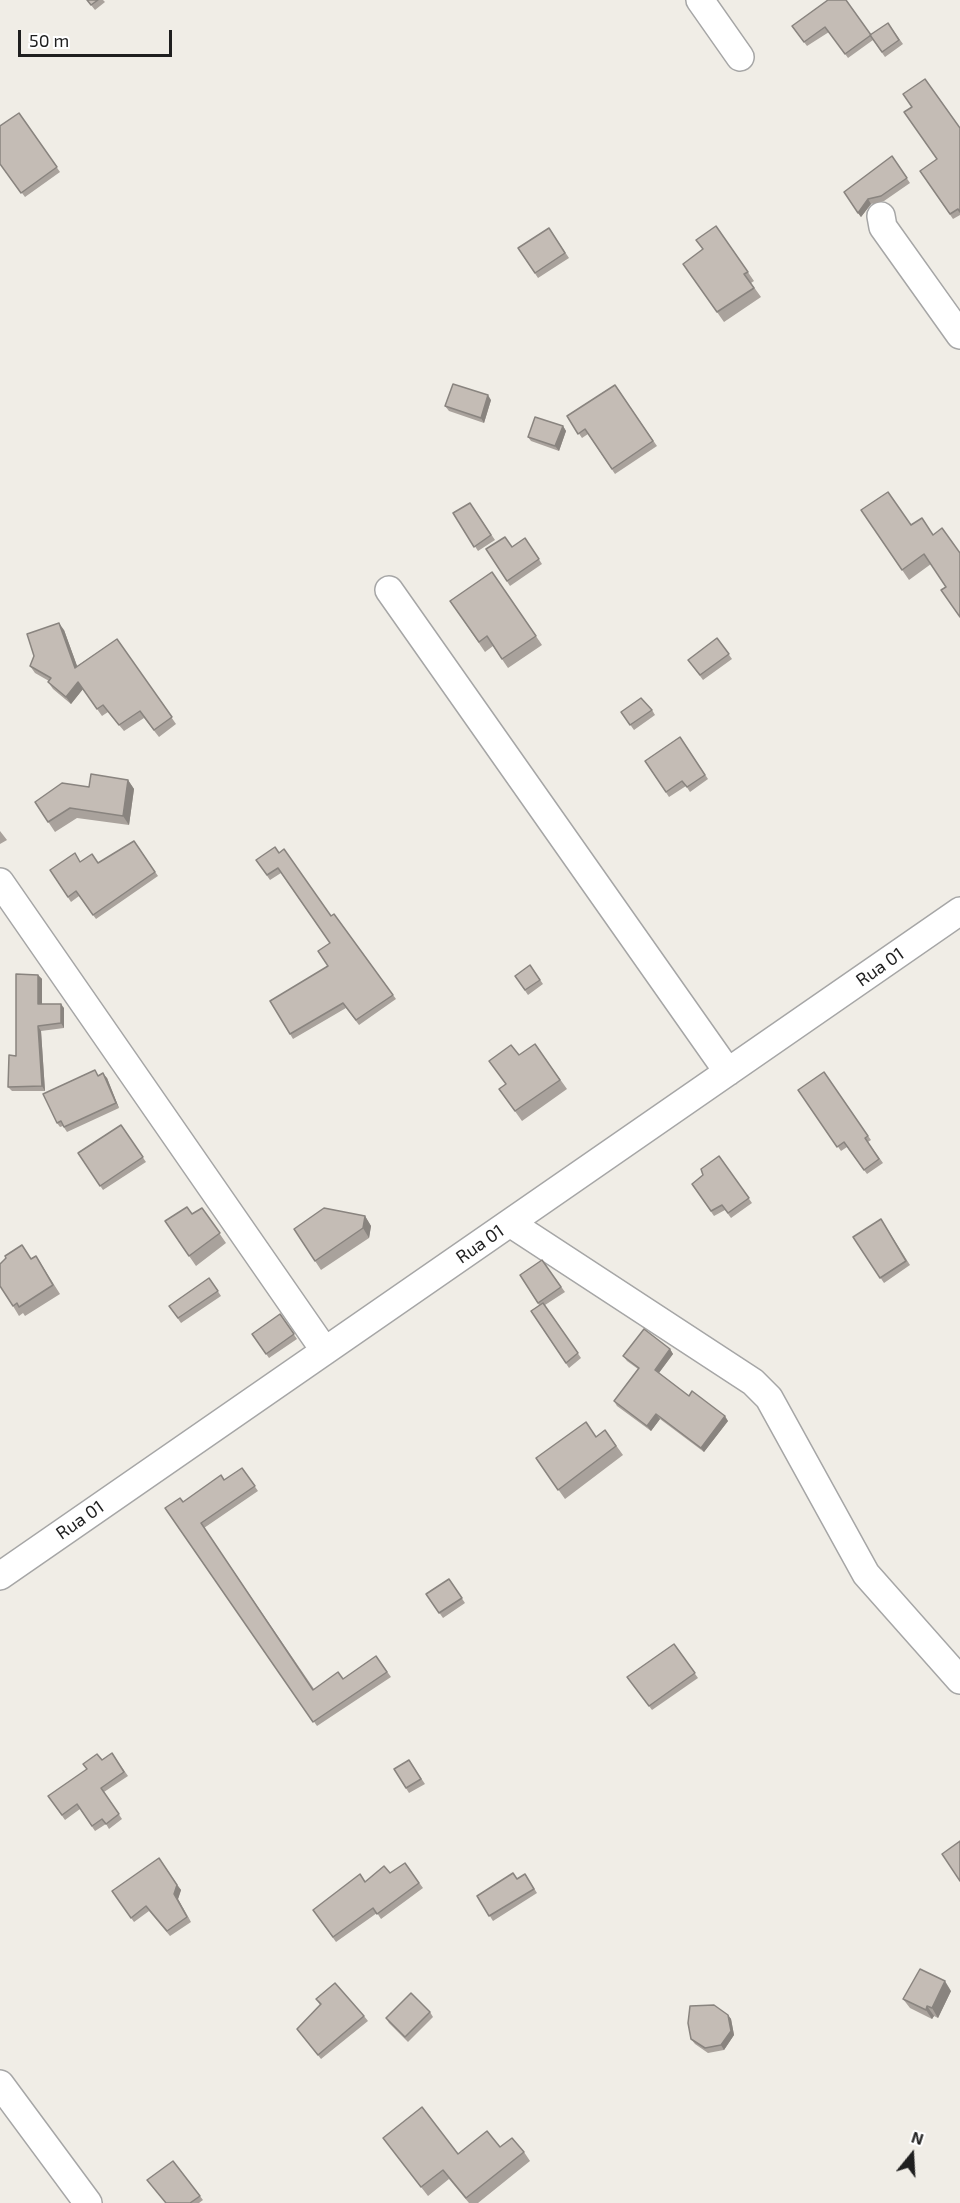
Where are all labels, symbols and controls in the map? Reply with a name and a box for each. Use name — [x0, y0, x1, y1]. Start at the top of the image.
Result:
scale bar — [21, 18, 176, 56]
text: 50 m — [29, 29, 69, 51]
street label: Rua 01 — [852, 943, 908, 991]
street label: Rua 01 — [452, 1220, 508, 1268]
street label: Rua 01 — [52, 1496, 108, 1544]
north arrow — [882, 2125, 942, 2185]
text: N — [909, 2127, 926, 2148]

